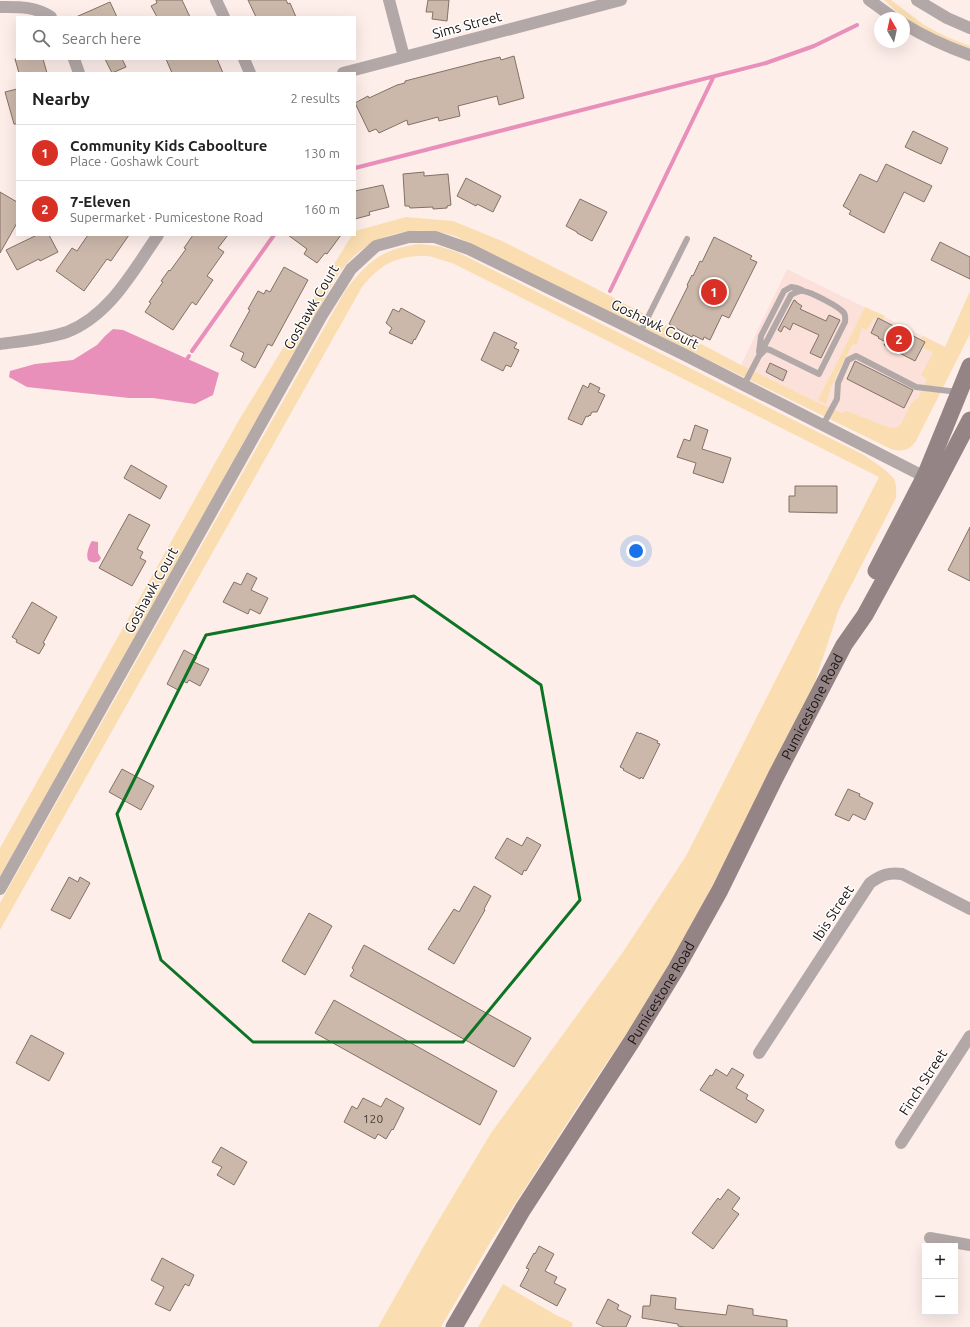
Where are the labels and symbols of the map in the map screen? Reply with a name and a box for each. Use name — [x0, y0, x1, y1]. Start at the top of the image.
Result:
street label: Sims Street — [431, 8, 504, 42]
north arrow — [874, 12, 910, 48]
street label: Goshawk Court — [280, 261, 342, 352]
pin: 1 — [701, 277, 727, 307]
street label: Goshawk Court — [609, 296, 702, 352]
pin: 2 — [886, 324, 912, 354]
your location — [626, 541, 646, 561]
street label: Goshawk Court — [121, 544, 181, 636]
street label: Pumicestone Road — [778, 651, 846, 762]
street label: Ibis Street — [809, 882, 857, 944]
street label: Pumicestone Road — [624, 939, 698, 1047]
street label: Finch Street — [896, 1046, 951, 1118]
house number: 120 — [363, 1112, 383, 1125]

